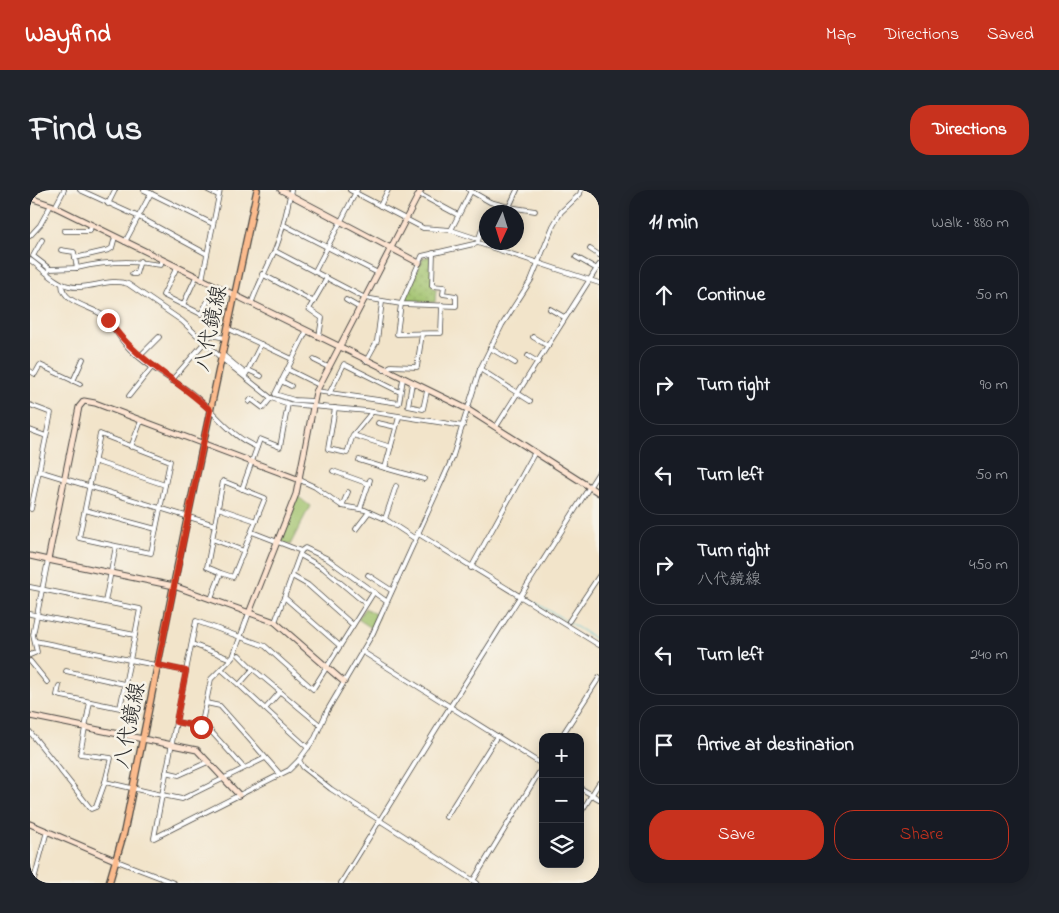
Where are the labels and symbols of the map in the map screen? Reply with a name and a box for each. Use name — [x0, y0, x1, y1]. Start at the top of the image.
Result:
north arrow — [479, 205, 524, 250]
street label: 八代鏡線 — [187, 282, 237, 375]
route end — [97, 309, 120, 332]
street label: 八代鏡線 — [107, 679, 155, 772]
route start — [190, 716, 213, 739]

